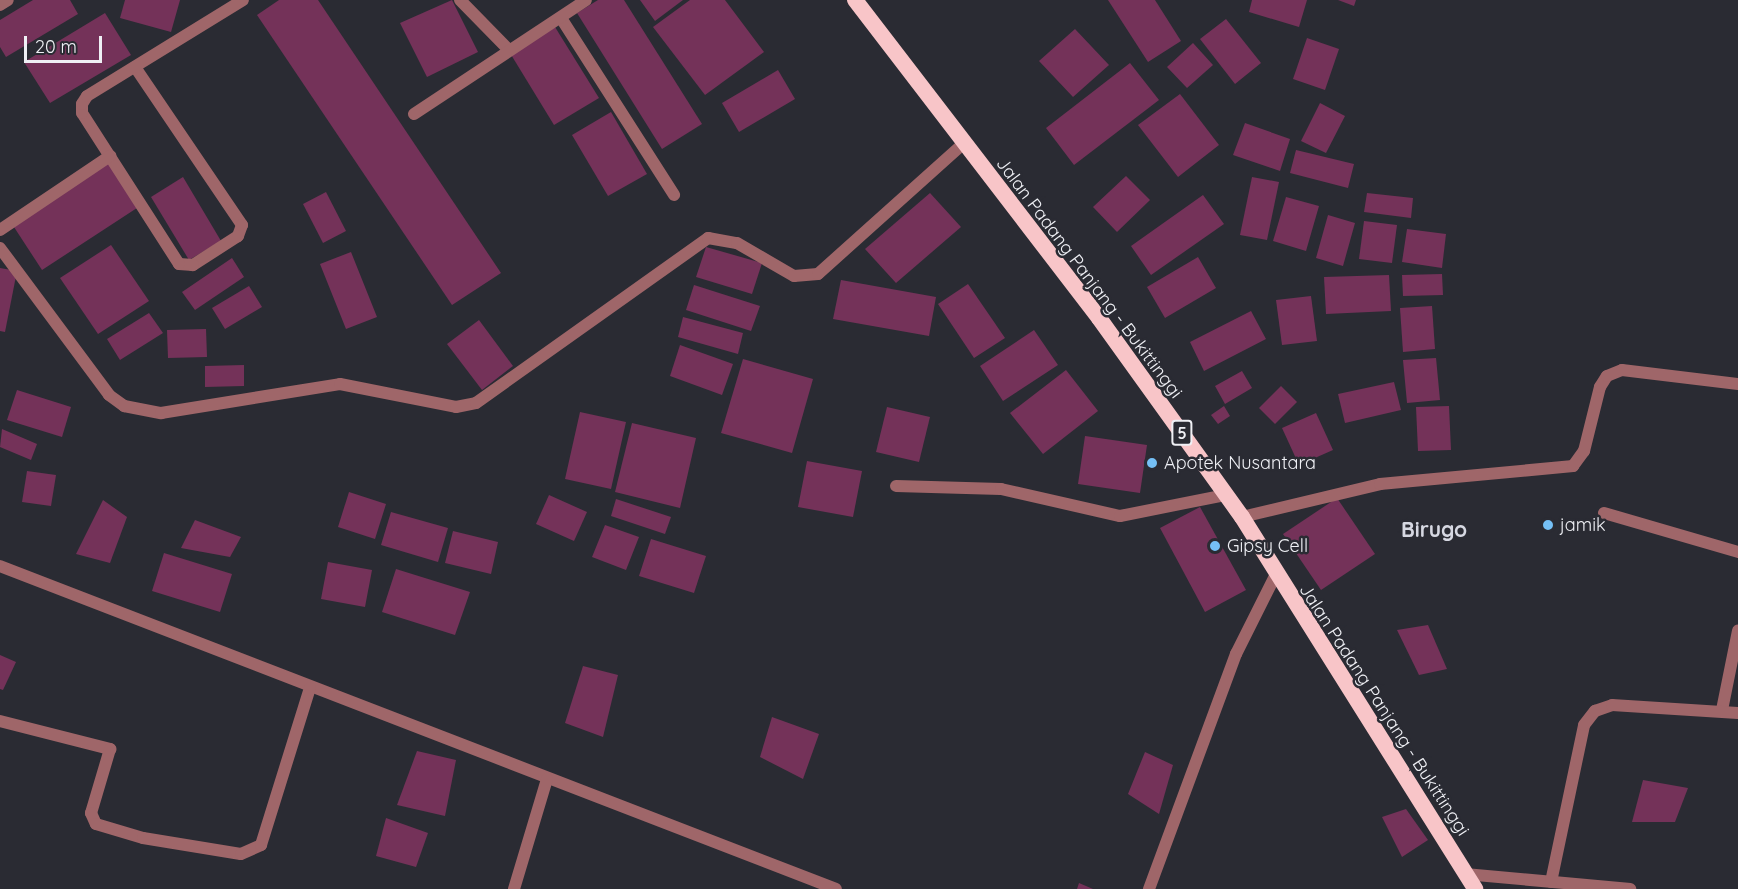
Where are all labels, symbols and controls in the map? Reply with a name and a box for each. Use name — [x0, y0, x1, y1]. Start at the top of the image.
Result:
scale bar — [27, 24, 105, 62]
text: 20 m — [35, 35, 77, 58]
street label: Jalan Padang Panjang - Bukittinggi — [991, 153, 1187, 403]
road number: 5 — [1170, 420, 1194, 446]
place label: Apotek Nusantara — [1164, 452, 1316, 474]
marker: Apotek Nusantara — [1145, 456, 1159, 470]
place label: jamik — [1560, 514, 1606, 536]
district label: Birugo — [1401, 516, 1467, 542]
marker: jamik — [1541, 518, 1555, 532]
place label: Gipsy Cell — [1227, 535, 1308, 557]
marker: Gipsy Cell — [1208, 539, 1222, 553]
street label: Jalan Padang Panjang - Bukittinggi — [1294, 580, 1474, 840]

